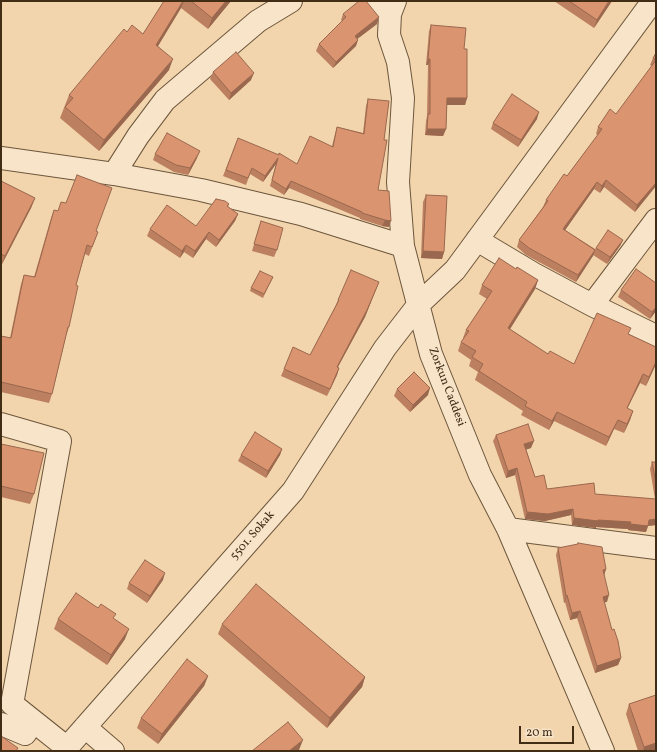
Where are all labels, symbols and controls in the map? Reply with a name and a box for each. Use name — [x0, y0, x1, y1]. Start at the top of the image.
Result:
street label: Zorkun Caddesi — [424, 345, 468, 429]
street label: 5501. Sokak — [228, 509, 278, 563]
scale bar — [521, 718, 576, 744]
text: 20 m — [526, 725, 553, 741]

